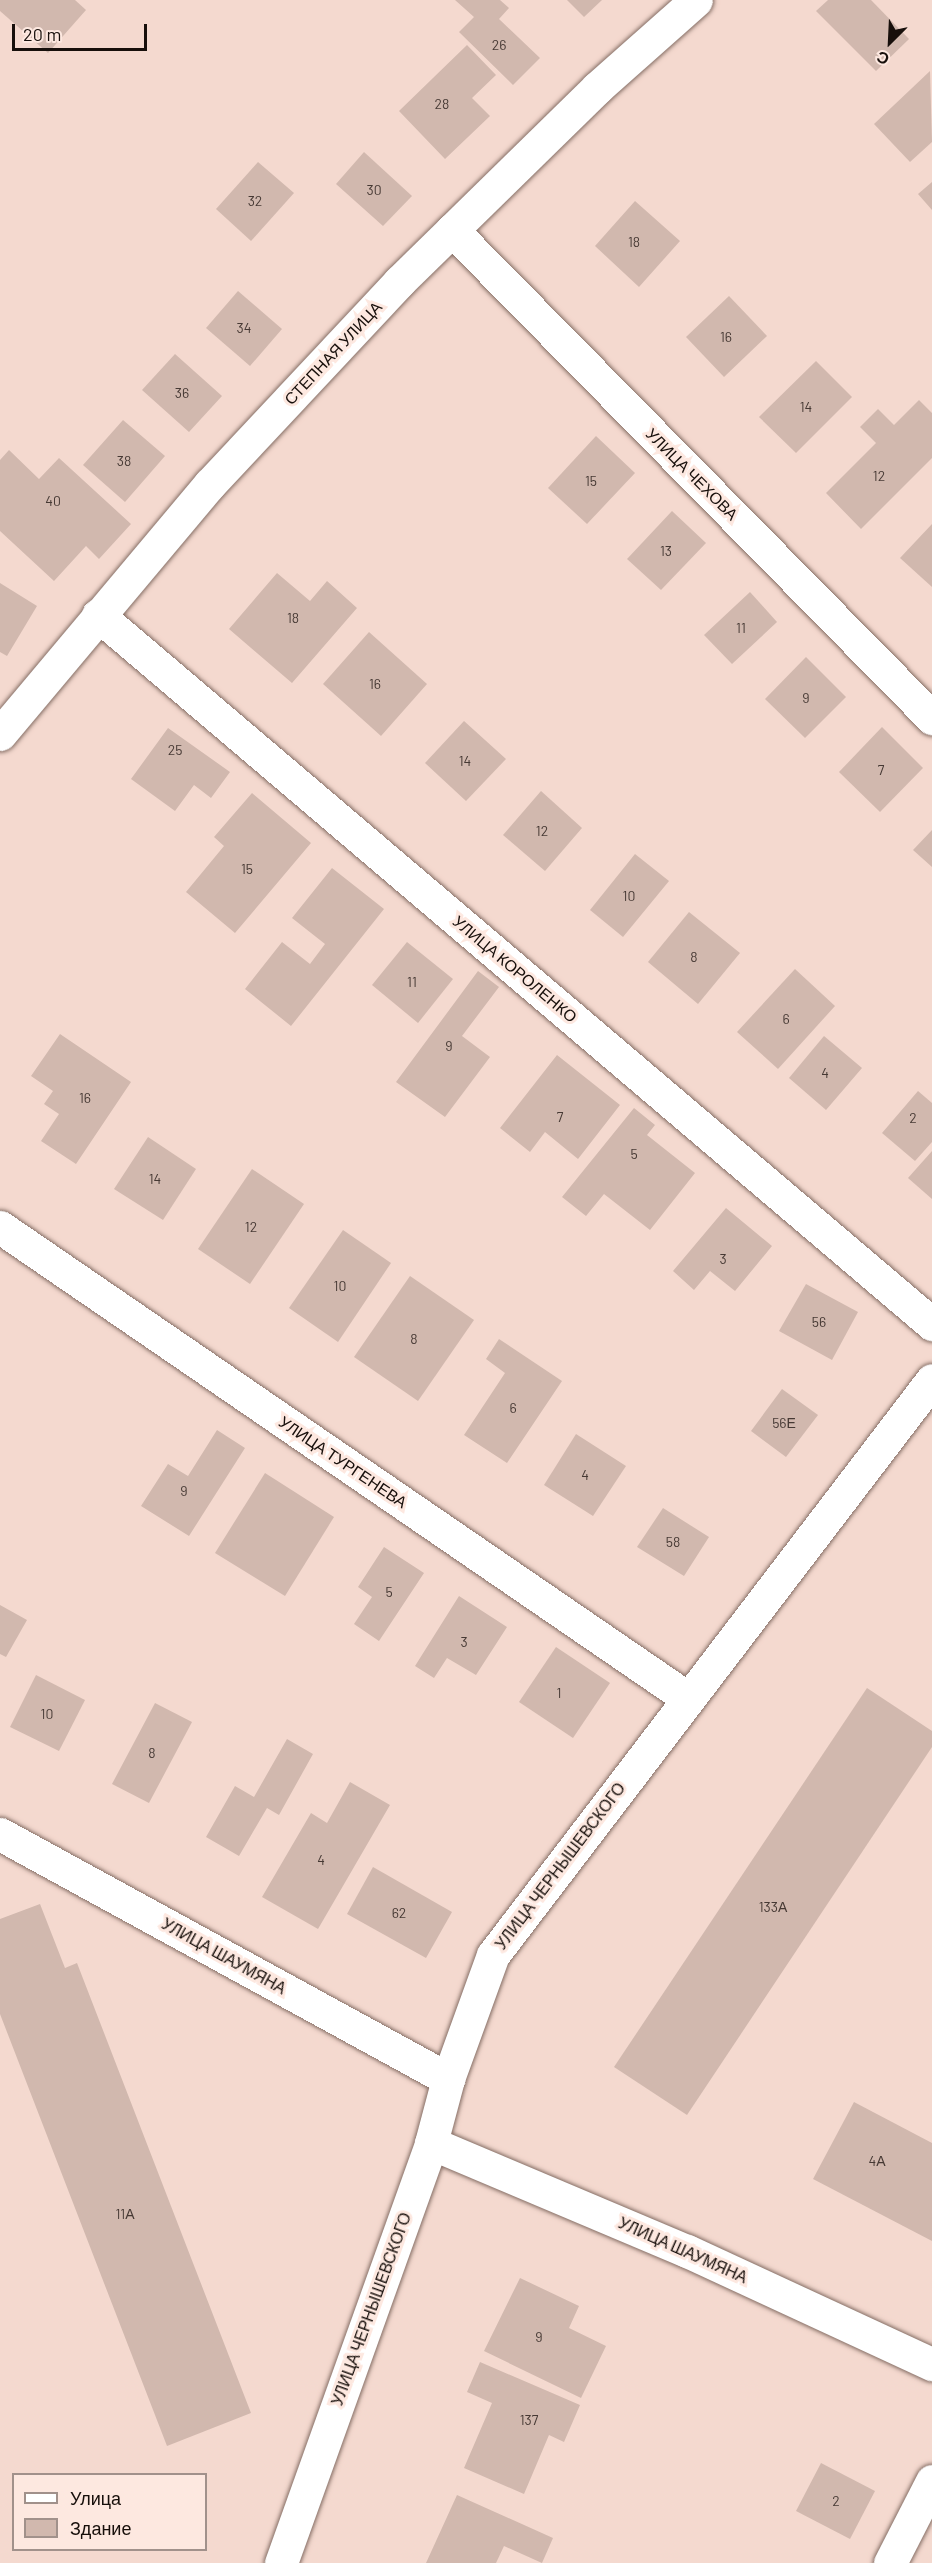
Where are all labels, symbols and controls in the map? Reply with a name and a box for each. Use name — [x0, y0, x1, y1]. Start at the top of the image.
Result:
scale bar — [15, 12, 150, 50]
north arrow — [860, 12, 920, 72]
text: 20 m — [23, 23, 61, 45]
house number: 26 — [492, 37, 506, 53]
text: С — [873, 48, 892, 70]
house number: 28 — [435, 96, 449, 112]
house number: 30 — [366, 182, 382, 198]
house number: 32 — [248, 193, 262, 209]
house number: 18 — [628, 234, 640, 250]
street label: СТЕПНАЯ УЛИЦА — [280, 297, 386, 409]
house number: 34 — [237, 320, 251, 336]
house number: 16 — [720, 329, 732, 345]
house number: 36 — [175, 385, 189, 401]
house number: 14 — [800, 399, 812, 415]
street label: УЛИЦА ЧЕХОВА — [642, 424, 742, 524]
house number: 38 — [117, 453, 131, 469]
house number: 12 — [873, 468, 885, 484]
house number: 15 — [585, 473, 597, 489]
house number: 40 — [45, 493, 61, 509]
house number: 13 — [660, 543, 672, 559]
house number: 18 — [287, 610, 299, 626]
house number: 11 — [736, 620, 746, 636]
house number: 16 — [369, 676, 381, 692]
house number: 9 — [802, 690, 810, 706]
house number: 25 — [168, 742, 182, 758]
house number: 14 — [459, 753, 471, 769]
house number: 7 — [878, 762, 884, 778]
house number: 12 — [536, 823, 548, 839]
house number: 15 — [241, 861, 253, 877]
house number: 10 — [623, 888, 635, 904]
street label: УЛИЦА КОРОЛЕНКО — [449, 912, 581, 1026]
house number: 8 — [690, 949, 698, 965]
house number: 11 — [407, 974, 417, 990]
house number: 6 — [782, 1011, 790, 1027]
house number: 9 — [445, 1038, 453, 1054]
house number: 4 — [821, 1065, 829, 1081]
house number: 16 — [79, 1090, 91, 1106]
house number: 7 — [557, 1109, 563, 1125]
house number: 2 — [909, 1110, 917, 1126]
house number: 5 — [630, 1146, 638, 1162]
house number: 14 — [149, 1171, 161, 1187]
house number: 12 — [245, 1219, 257, 1235]
house number: 3 — [719, 1251, 727, 1267]
house number: 10 — [334, 1278, 346, 1294]
house number: 56 — [812, 1314, 826, 1330]
house number: 8 — [410, 1331, 418, 1347]
house number: 6 — [509, 1400, 517, 1416]
street label: УЛИЦА ТУРГЕНЕВА — [275, 1412, 411, 1512]
house number: 56Е — [772, 1415, 796, 1431]
house number: 4 — [581, 1467, 589, 1483]
house number: 9 — [180, 1483, 188, 1499]
house number: 58 — [666, 1534, 680, 1550]
house number: 5 — [385, 1584, 393, 1600]
house number: 3 — [460, 1634, 468, 1650]
house number: 1 — [557, 1685, 561, 1701]
house number: 10 — [41, 1706, 53, 1722]
house number: 8 — [148, 1745, 156, 1761]
street label: УЛИЦА ЧЕРНЫШЕВСКОГО — [491, 1779, 629, 1953]
house number: 4 — [317, 1852, 325, 1868]
house number: 133А — [759, 1899, 787, 1915]
house number: 62 — [392, 1905, 406, 1921]
street label: УЛИЦА ШАУМЯНА — [158, 1914, 290, 1998]
house number: 4А — [868, 2153, 886, 2169]
house number: 11А — [115, 2206, 135, 2222]
street label: УЛИЦА ЧЕРНЫШЕВСКОГО — [327, 2210, 415, 2408]
street label: УЛИЦА ШАУМЯНА — [615, 2213, 751, 2287]
house number: 9 — [535, 2329, 543, 2345]
house number: 137 — [520, 2412, 538, 2428]
legend — [12, 2473, 207, 2551]
text: Улица — [70, 2487, 121, 2509]
house number: 2 — [832, 2493, 840, 2509]
text: Здание — [70, 2517, 131, 2539]

